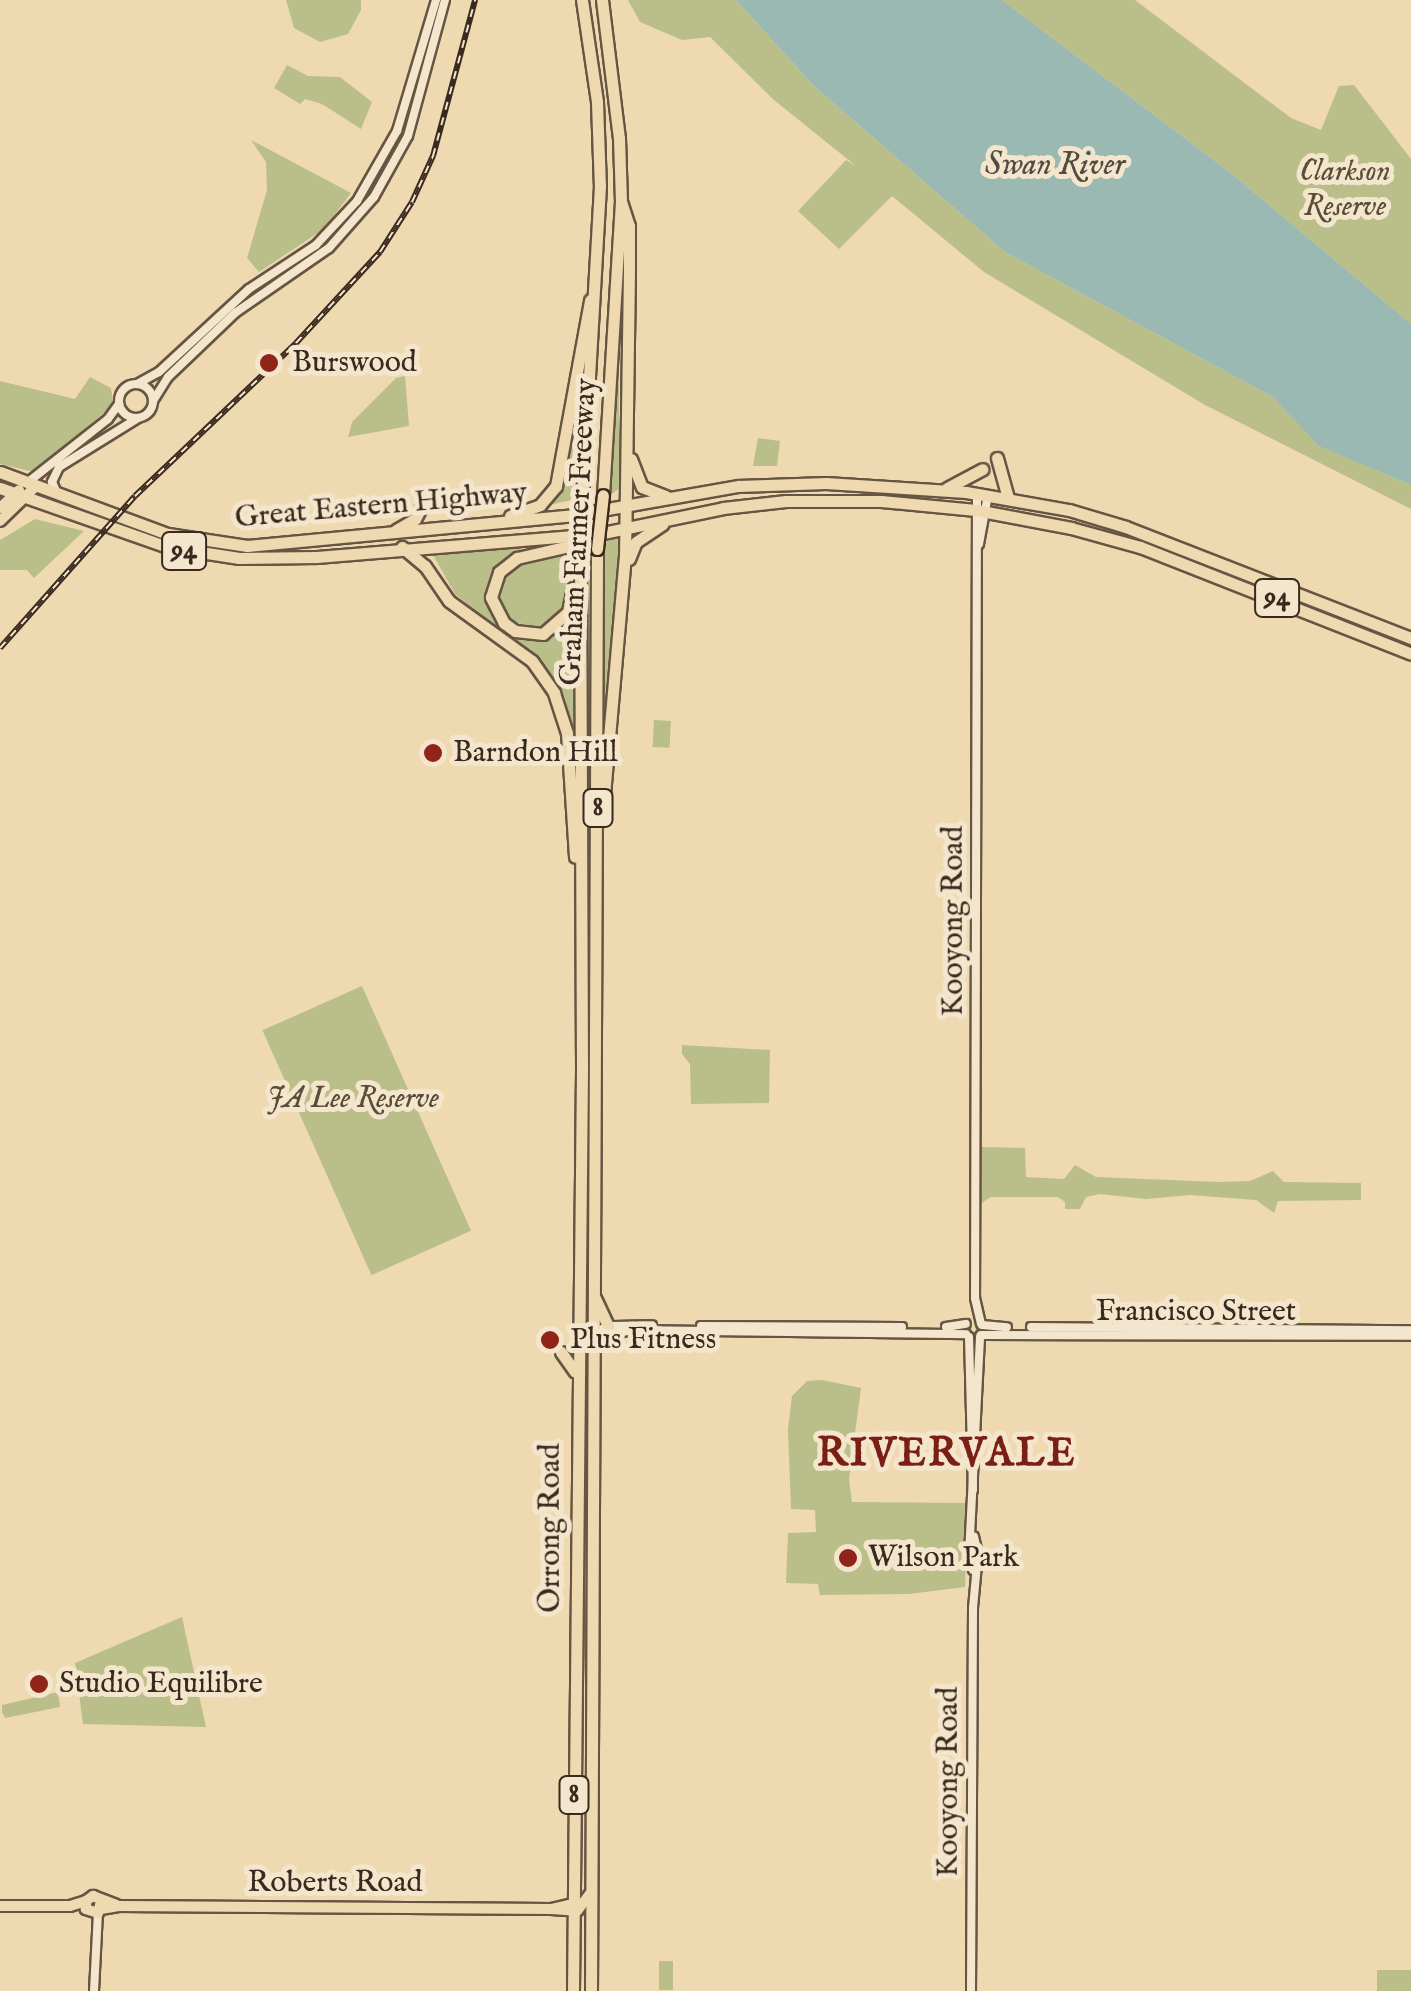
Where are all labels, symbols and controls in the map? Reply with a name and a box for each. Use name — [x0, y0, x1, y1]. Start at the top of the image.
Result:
water label: Swan River — [985, 147, 1125, 185]
park label: Clarkson Reserve — [1299, 154, 1391, 224]
place label: Burswood — [292, 345, 417, 381]
marker: Burswood — [256, 350, 282, 376]
street label: Graham Farmer Freeway — [553, 377, 605, 687]
street label: Great Eastern Highway — [233, 475, 529, 537]
road number: 94 — [159, 528, 209, 574]
road number: 94 — [1252, 575, 1302, 621]
place label: Barndon Hill — [453, 735, 618, 771]
marker: Barndon Hill — [422, 742, 444, 764]
road number: 8 — [580, 785, 616, 831]
street label: Kooyong Road — [936, 826, 972, 1016]
park label: JA Lee Reserve — [267, 1081, 439, 1117]
street label: Francisco Street — [1096, 1294, 1296, 1330]
place label: Plus Fitness — [570, 1322, 716, 1358]
marker: Plus Fitness — [539, 1329, 561, 1351]
district label: RIVERVALE — [817, 1431, 1077, 1479]
street label: Orrong Road — [533, 1443, 569, 1613]
place label: Wilson Park — [868, 1540, 1019, 1576]
marker: Wilson Park — [837, 1547, 859, 1569]
place label: Studio Equilibre — [59, 1666, 263, 1702]
marker: Studio Equilibre — [28, 1673, 50, 1695]
street label: Kooyong Road — [931, 1687, 967, 1877]
road number: 8 — [556, 1772, 592, 1818]
street label: Roberts Road — [248, 1865, 422, 1901]

